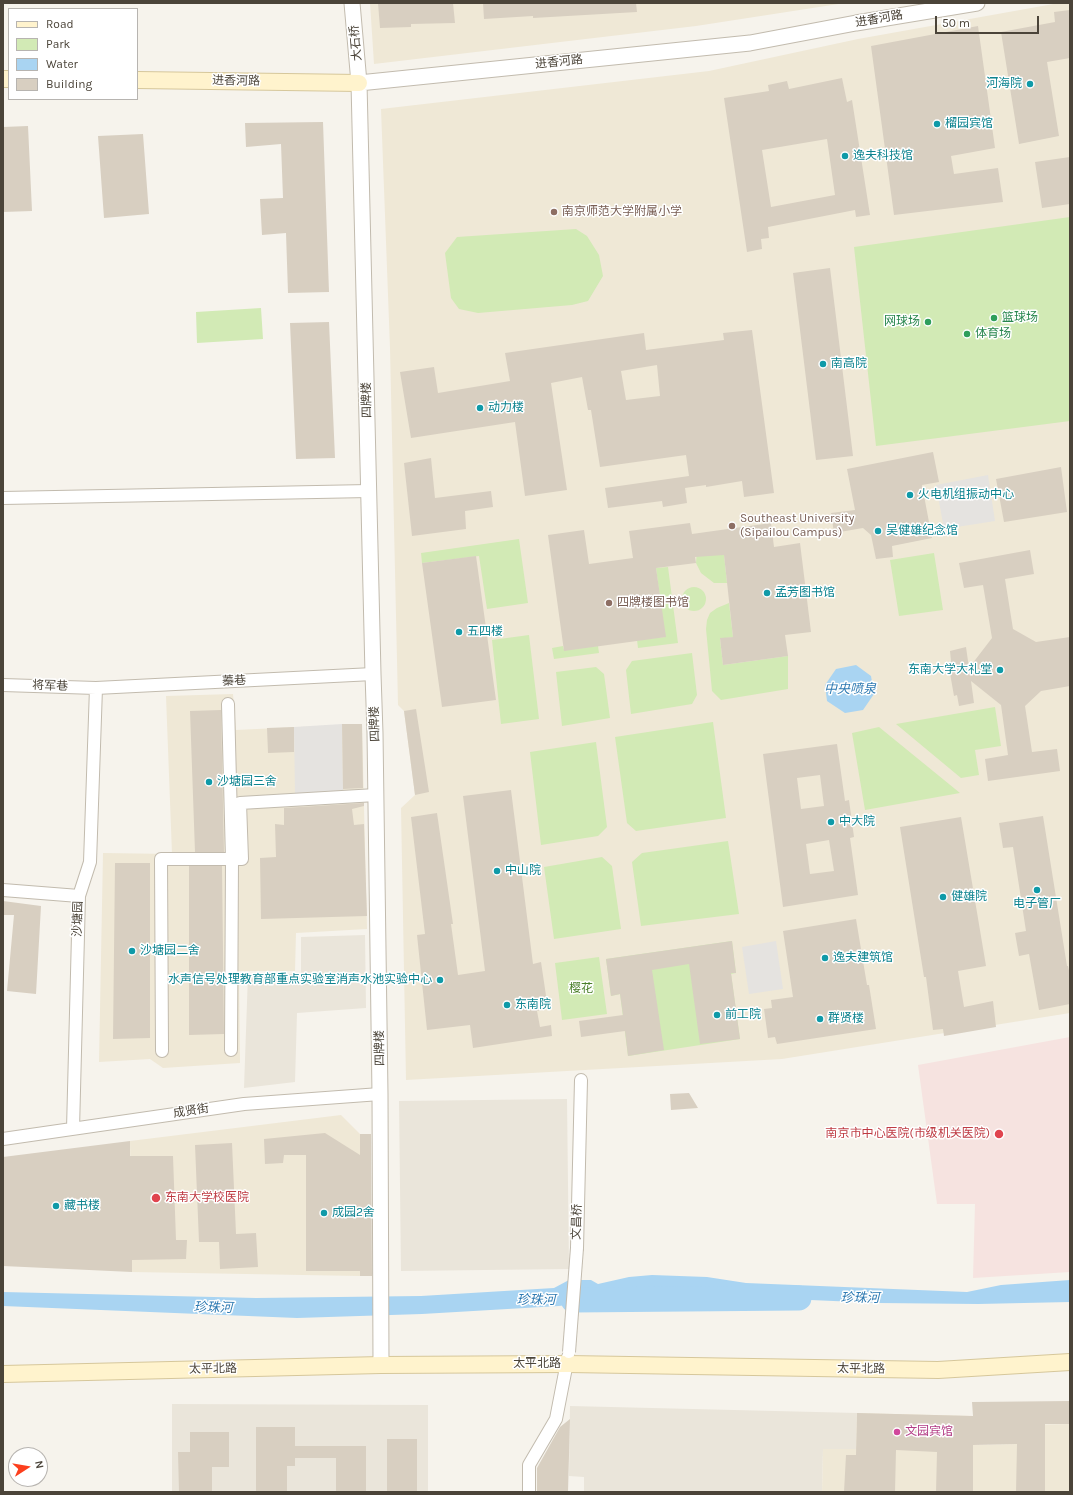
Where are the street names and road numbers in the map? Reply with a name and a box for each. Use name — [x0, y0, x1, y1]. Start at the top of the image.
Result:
street label: 进香河路 — [854, 8, 904, 30]
street label: 大石桥 — [347, 24, 365, 62]
street label: 进香河路 — [534, 52, 584, 72]
street label: 进香河路 — [212, 73, 260, 89]
street label: 四牌楼 — [359, 382, 375, 418]
street label: 蓁巷 — [222, 673, 246, 689]
street label: 将军巷 — [32, 678, 68, 694]
street label: 四牌楼 — [367, 706, 383, 742]
street label: 沙塘园 — [70, 901, 86, 937]
street label: 四牌楼 — [372, 1030, 388, 1066]
street label: 成贤街 — [172, 1101, 210, 1121]
street label: 文昌桥 — [569, 1204, 585, 1240]
street label: 太平北路 — [513, 1357, 561, 1371]
street label: 太平北路 — [189, 1361, 237, 1377]
street label: 太平北路 — [837, 1361, 885, 1377]

